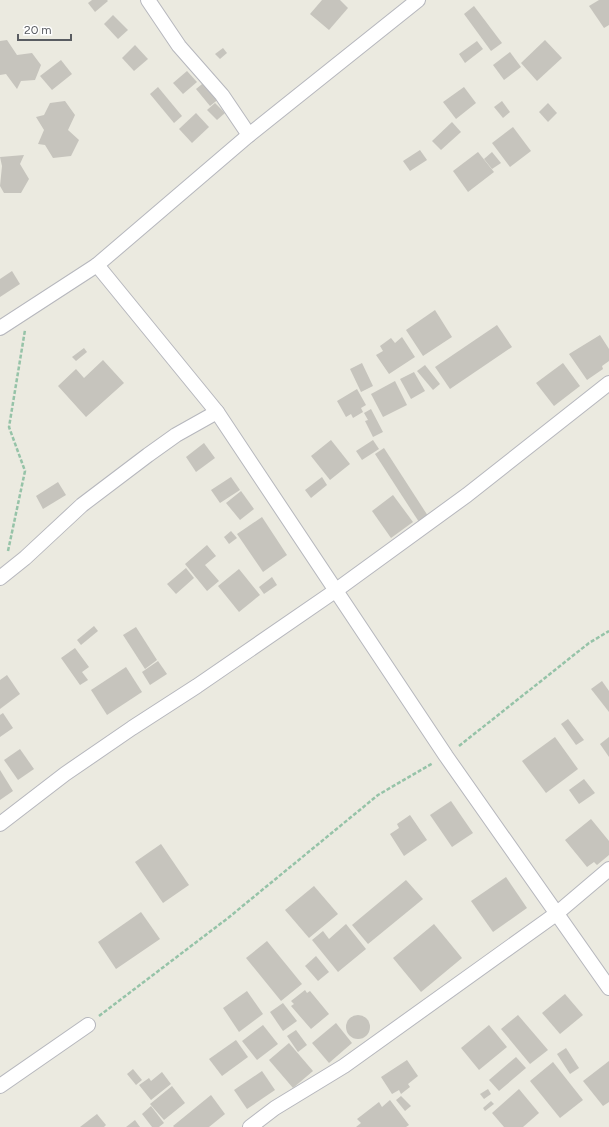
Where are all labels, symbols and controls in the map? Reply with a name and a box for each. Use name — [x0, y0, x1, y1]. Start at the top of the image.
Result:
scale bar — [18, 16, 71, 42]
text: 20 m — [24, 23, 52, 37]

